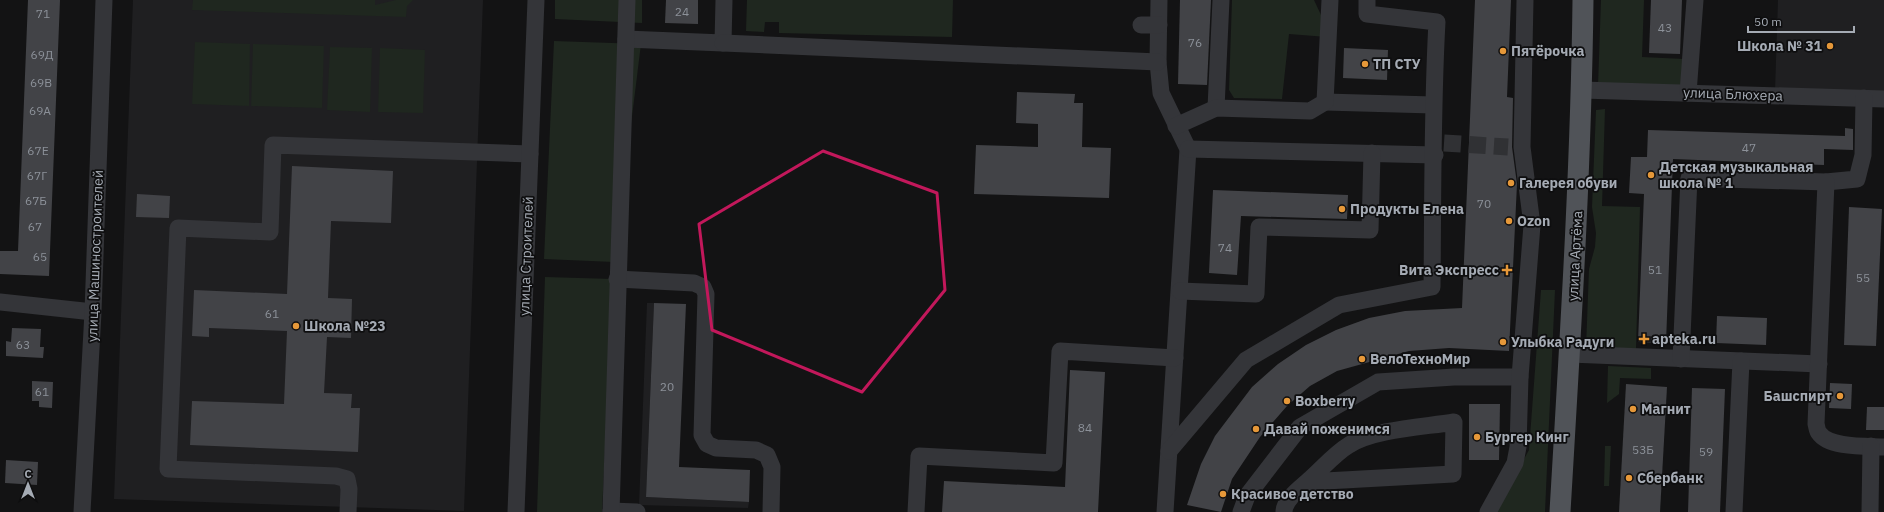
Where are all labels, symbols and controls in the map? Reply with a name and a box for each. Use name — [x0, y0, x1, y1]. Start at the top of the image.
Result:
house number: 24 — [675, 4, 689, 19]
house number: 71 — [36, 6, 50, 21]
scale bar — [1748, 8, 1854, 34]
text: 50 m — [1754, 14, 1782, 29]
house number: 43 — [1658, 20, 1672, 35]
house number: 76 — [1188, 35, 1202, 50]
place label: Школа № 31 — [1737, 37, 1823, 55]
marker: Школа № 31 — [1825, 41, 1835, 51]
place label: Пятёрочка — [1511, 42, 1584, 60]
marker: Пятёрочка — [1498, 46, 1508, 56]
house number: 69Д — [30, 47, 54, 62]
place label: ТП СТУ — [1373, 55, 1421, 73]
marker: ТП СТУ — [1360, 59, 1370, 69]
house number: 69В — [30, 75, 52, 90]
street label: улица Блюхера — [1683, 83, 1784, 105]
house number: 69А — [29, 103, 51, 118]
house number: 47 — [1742, 140, 1756, 155]
house number: 67Е — [27, 143, 49, 158]
place label: Детская музыкальная школа № 1 — [1659, 158, 1813, 192]
house number: 67Г — [27, 168, 47, 183]
street label: улица Машиностроителей — [83, 170, 107, 342]
marker: Детская музыкальная школа № 1 — [1646, 170, 1656, 180]
place label: Галерея обуви — [1519, 174, 1617, 192]
marker: Галерея обуви — [1506, 178, 1516, 188]
house number: 67Б — [25, 193, 47, 208]
street label: улица Строителей — [515, 196, 537, 316]
house number: 70 — [1477, 196, 1491, 211]
place label: Продукты Елена — [1350, 200, 1464, 218]
marker: Продукты Елена — [1337, 204, 1347, 214]
street label: улица Артёма — [1564, 210, 1586, 302]
place label: Ozon — [1517, 212, 1550, 230]
marker: Ozon — [1504, 216, 1514, 226]
house number: 67 — [28, 219, 42, 234]
house number: 74 — [1218, 240, 1232, 255]
house number: 65 — [33, 249, 47, 264]
place label: Вита Экспресс — [1399, 261, 1499, 279]
house number: 51 — [1648, 262, 1662, 277]
marker: Вита Экспресс — [1502, 265, 1512, 275]
house number: 55 — [1856, 270, 1870, 285]
house number: 61 — [265, 306, 279, 321]
place label: Школа №23 — [304, 317, 386, 335]
marker: Школа №23 — [291, 321, 301, 331]
place label: apteka.ru — [1652, 330, 1716, 348]
place label: Улыбка Радуги — [1511, 333, 1614, 351]
marker: apteka.ru — [1639, 334, 1649, 344]
house number: 63 — [16, 337, 30, 352]
marker: Улыбка Радуги — [1498, 337, 1508, 347]
place label: ВелоТехноМир — [1370, 350, 1470, 368]
marker: ВелоТехноМир — [1357, 354, 1367, 364]
house number: 20 — [660, 379, 674, 394]
house number: 61 — [35, 384, 49, 399]
place label: Башспирт — [1764, 387, 1832, 405]
marker: Башспирт — [1835, 391, 1845, 401]
place label: Boxberry — [1295, 392, 1356, 410]
marker: Boxberry — [1282, 396, 1292, 406]
place label: Магнит — [1641, 400, 1691, 418]
marker: Магнит — [1628, 404, 1638, 414]
house number: 84 — [1078, 420, 1092, 435]
place label: Давай поженимся — [1264, 420, 1390, 438]
marker: Давай поженимся — [1251, 424, 1261, 434]
place label: Бургер Кинг — [1485, 428, 1569, 446]
marker: Бургер Кинг — [1472, 432, 1482, 442]
house number: 53Б — [1632, 442, 1654, 457]
house number: 59 — [1699, 444, 1713, 459]
north arrow — [8, 464, 48, 504]
text: С — [24, 467, 32, 481]
place label: Сбербанк — [1637, 469, 1703, 487]
marker: Сбербанк — [1624, 473, 1634, 483]
place label: Красивое детство — [1231, 485, 1354, 503]
marker: Красивое детство — [1218, 489, 1228, 499]

